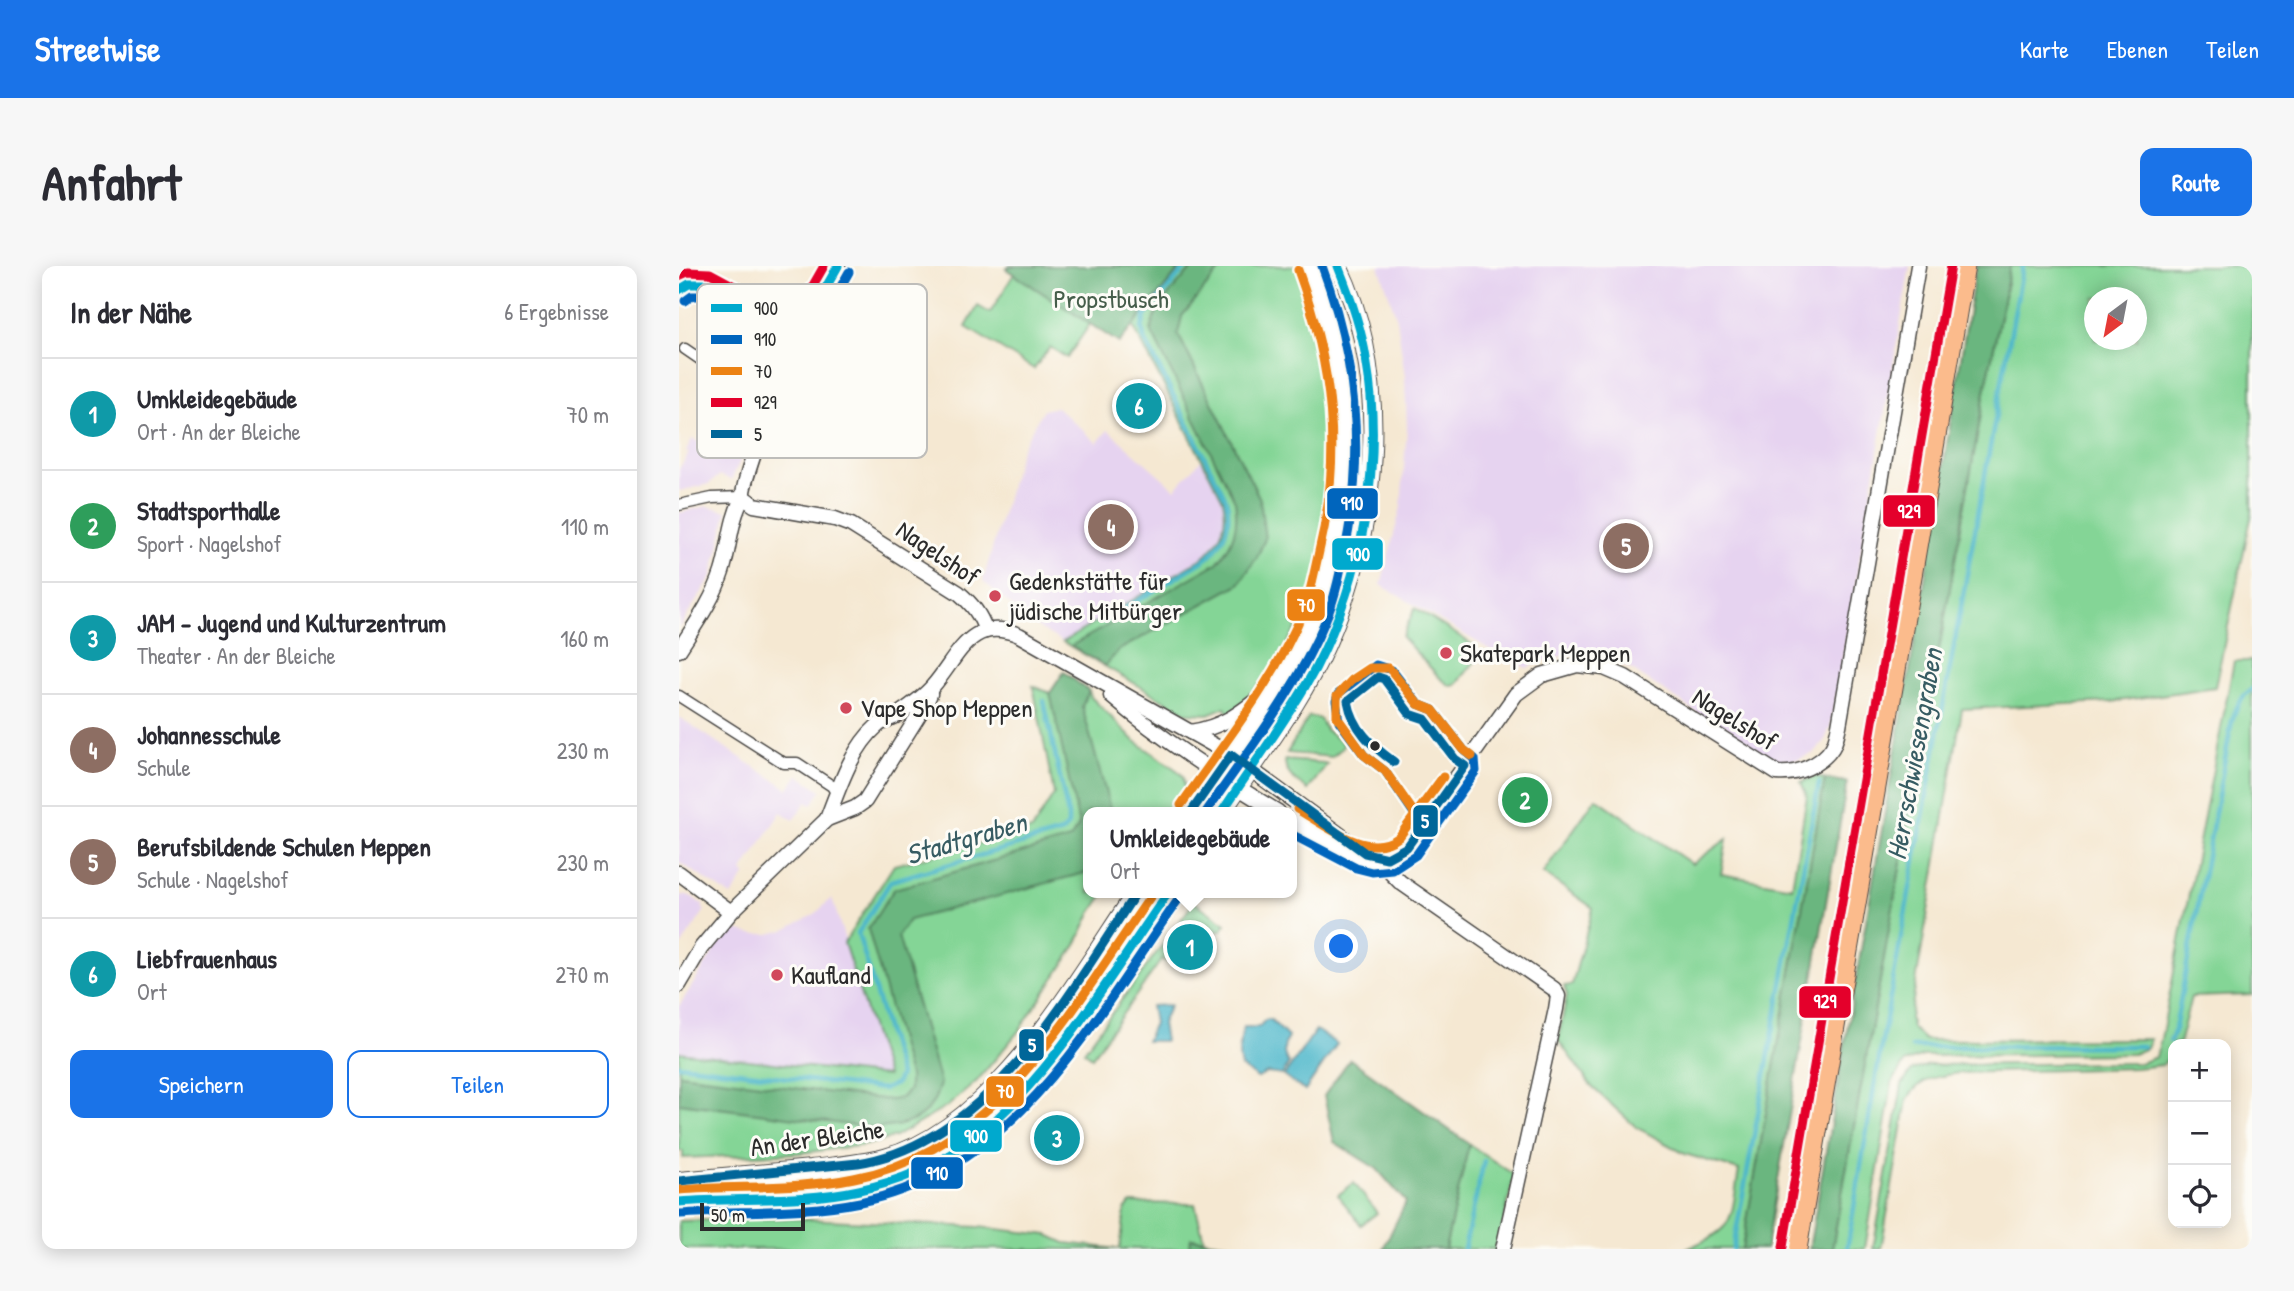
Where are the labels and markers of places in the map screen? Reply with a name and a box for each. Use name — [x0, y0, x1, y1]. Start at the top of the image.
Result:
pin: 6 — [1116, 380, 1162, 432]
pin: 4 — [1088, 501, 1134, 553]
pin: 5 — [1603, 520, 1649, 572]
place label: Gedenkstätte für jüdische Mitbürger — [1006, 563, 1182, 628]
marker: Gedenkstätte für jüdische Mitbürger — [987, 588, 1003, 604]
place label: Skatepark Meppen — [1460, 635, 1630, 670]
marker: Skatepark Meppen — [1438, 645, 1454, 661]
place label: Vape Shop Meppen — [860, 690, 1033, 725]
marker: Vape Shop Meppen — [838, 700, 854, 716]
unlabelled marker — [1368, 739, 1382, 753]
pin: 2 — [1502, 774, 1548, 826]
pin: 1 — [1167, 921, 1213, 973]
place label: Kaufland — [791, 957, 871, 992]
marker: Kaufland — [769, 967, 785, 983]
pin: 3 — [1034, 1112, 1080, 1164]

